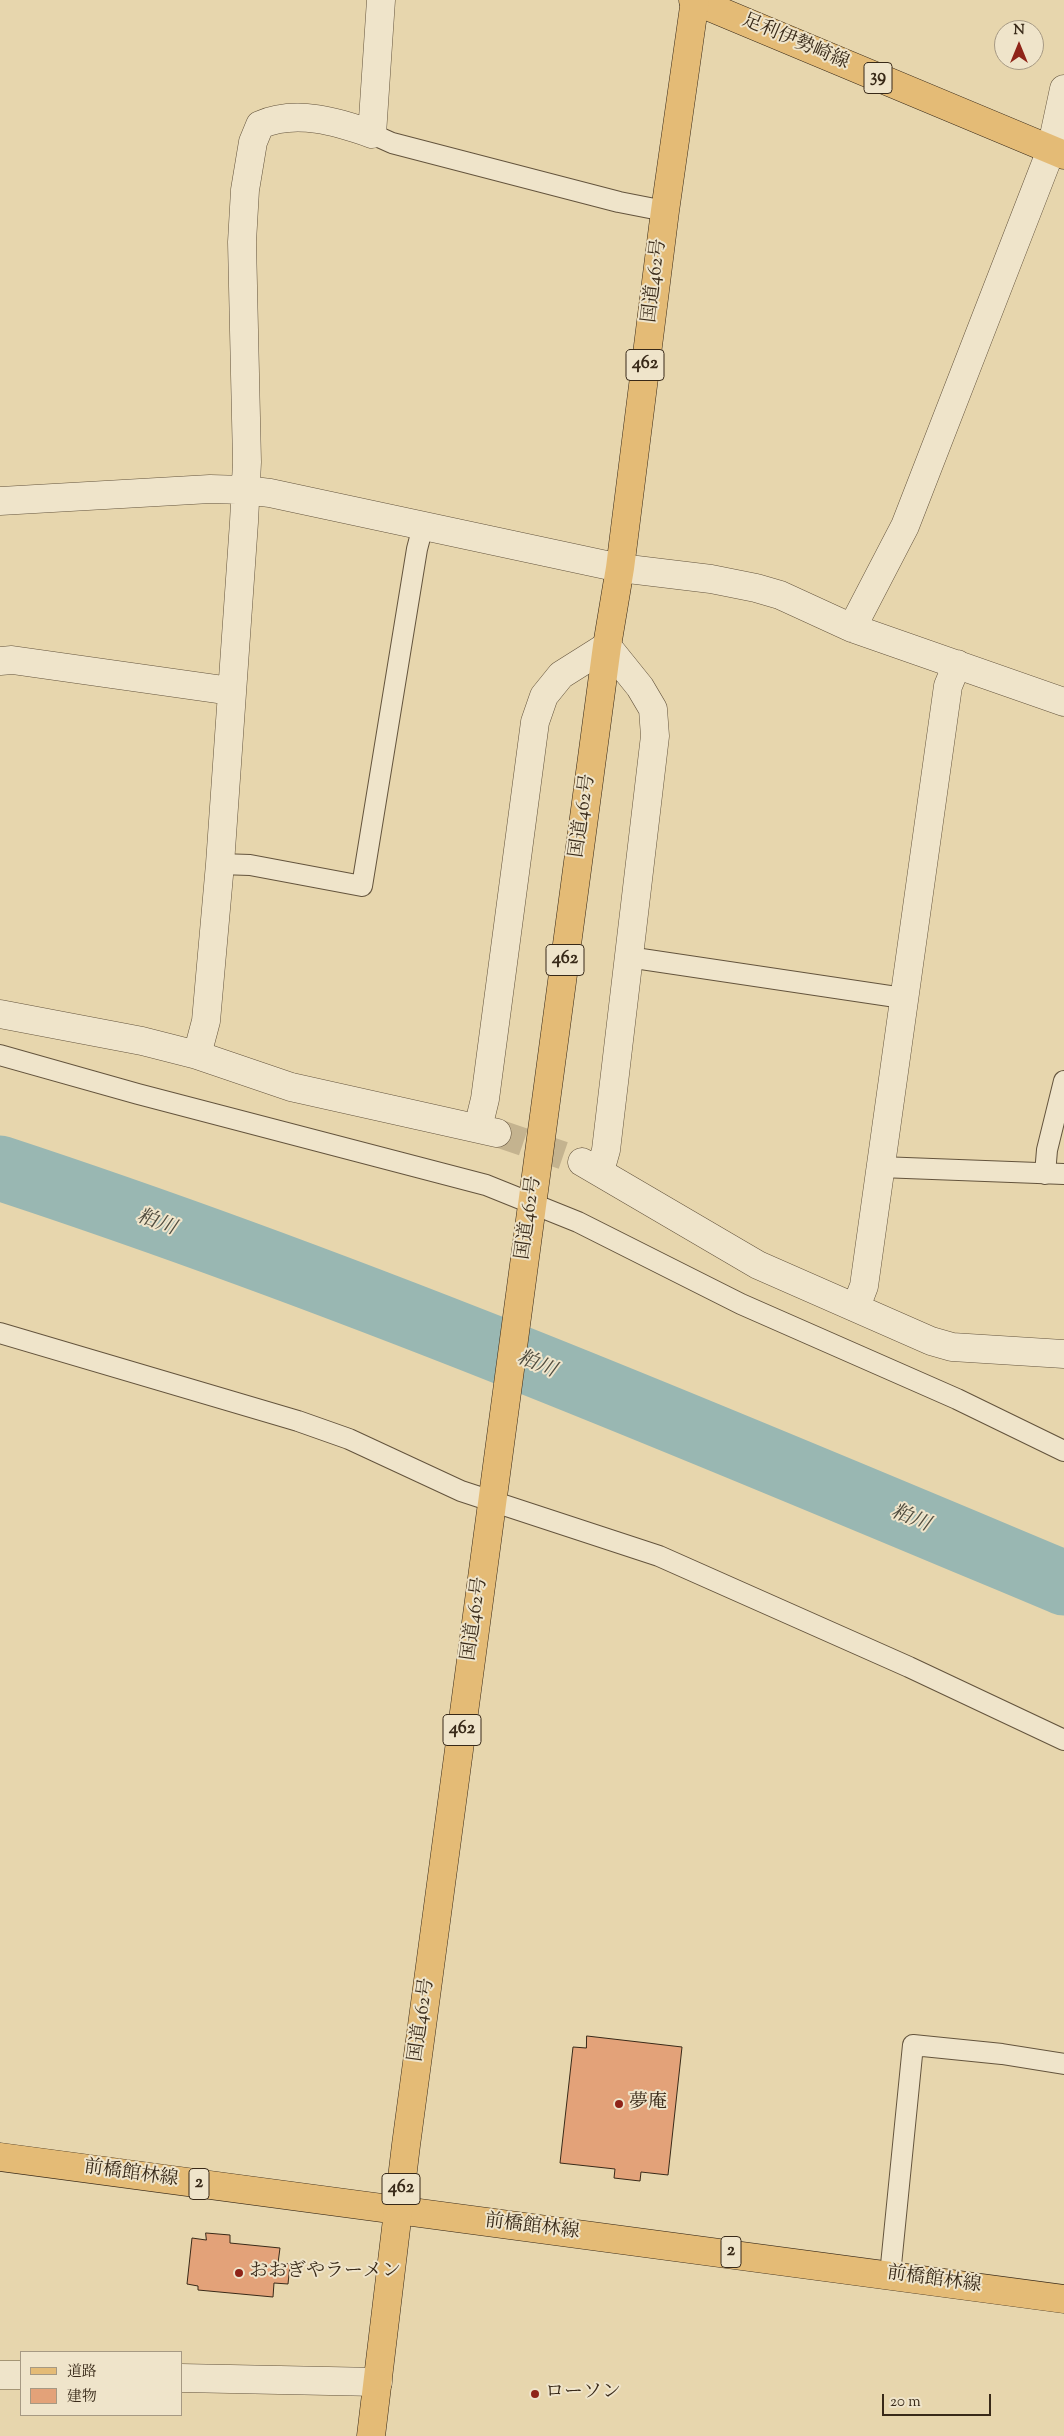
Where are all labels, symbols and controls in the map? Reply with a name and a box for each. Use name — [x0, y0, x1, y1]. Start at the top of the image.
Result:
street label: 足利伊勢崎線 — [738, 10, 852, 76]
north arrow — [994, 20, 1044, 70]
text: N — [1013, 21, 1025, 41]
road number: 39 — [864, 62, 892, 94]
street label: 国道462号 — [640, 238, 672, 324]
road number: 462 — [626, 350, 664, 380]
street label: 国道462号 — [567, 773, 601, 859]
road number: 462 — [546, 944, 584, 976]
street label: 国道462号 — [513, 1175, 547, 1261]
water label: 粕川 — [133, 1206, 179, 1242]
water label: 粕川 — [513, 1347, 559, 1385]
water label: 粕川 — [887, 1501, 933, 1539]
street label: 国道462号 — [459, 1576, 493, 1662]
road number: 462 — [443, 1714, 481, 1746]
street label: 国道462号 — [406, 1977, 440, 2063]
place label: 夢庵 — [629, 2093, 667, 2115]
marker: 夢庵 — [613, 2098, 625, 2110]
street label: 前橋館林線 — [82, 2157, 180, 2193]
road number: 2 — [189, 2168, 209, 2200]
road number: 462 — [382, 2174, 420, 2204]
street label: 前橋館林線 — [483, 2211, 581, 2245]
road number: 2 — [721, 2236, 741, 2268]
place label: おおぎやラーメン — [249, 2262, 401, 2284]
street label: 前橋館林線 — [885, 2263, 983, 2299]
marker: おおぎやラーメン — [233, 2267, 245, 2279]
legend — [20, 2351, 182, 2416]
text: 道路 — [67, 2362, 97, 2383]
place label: ローソン — [545, 2383, 621, 2405]
scale bar — [884, 2384, 993, 2416]
text: 建物 — [67, 2387, 97, 2408]
marker: ローソン — [529, 2388, 541, 2400]
text: 20 m — [890, 2392, 921, 2413]

